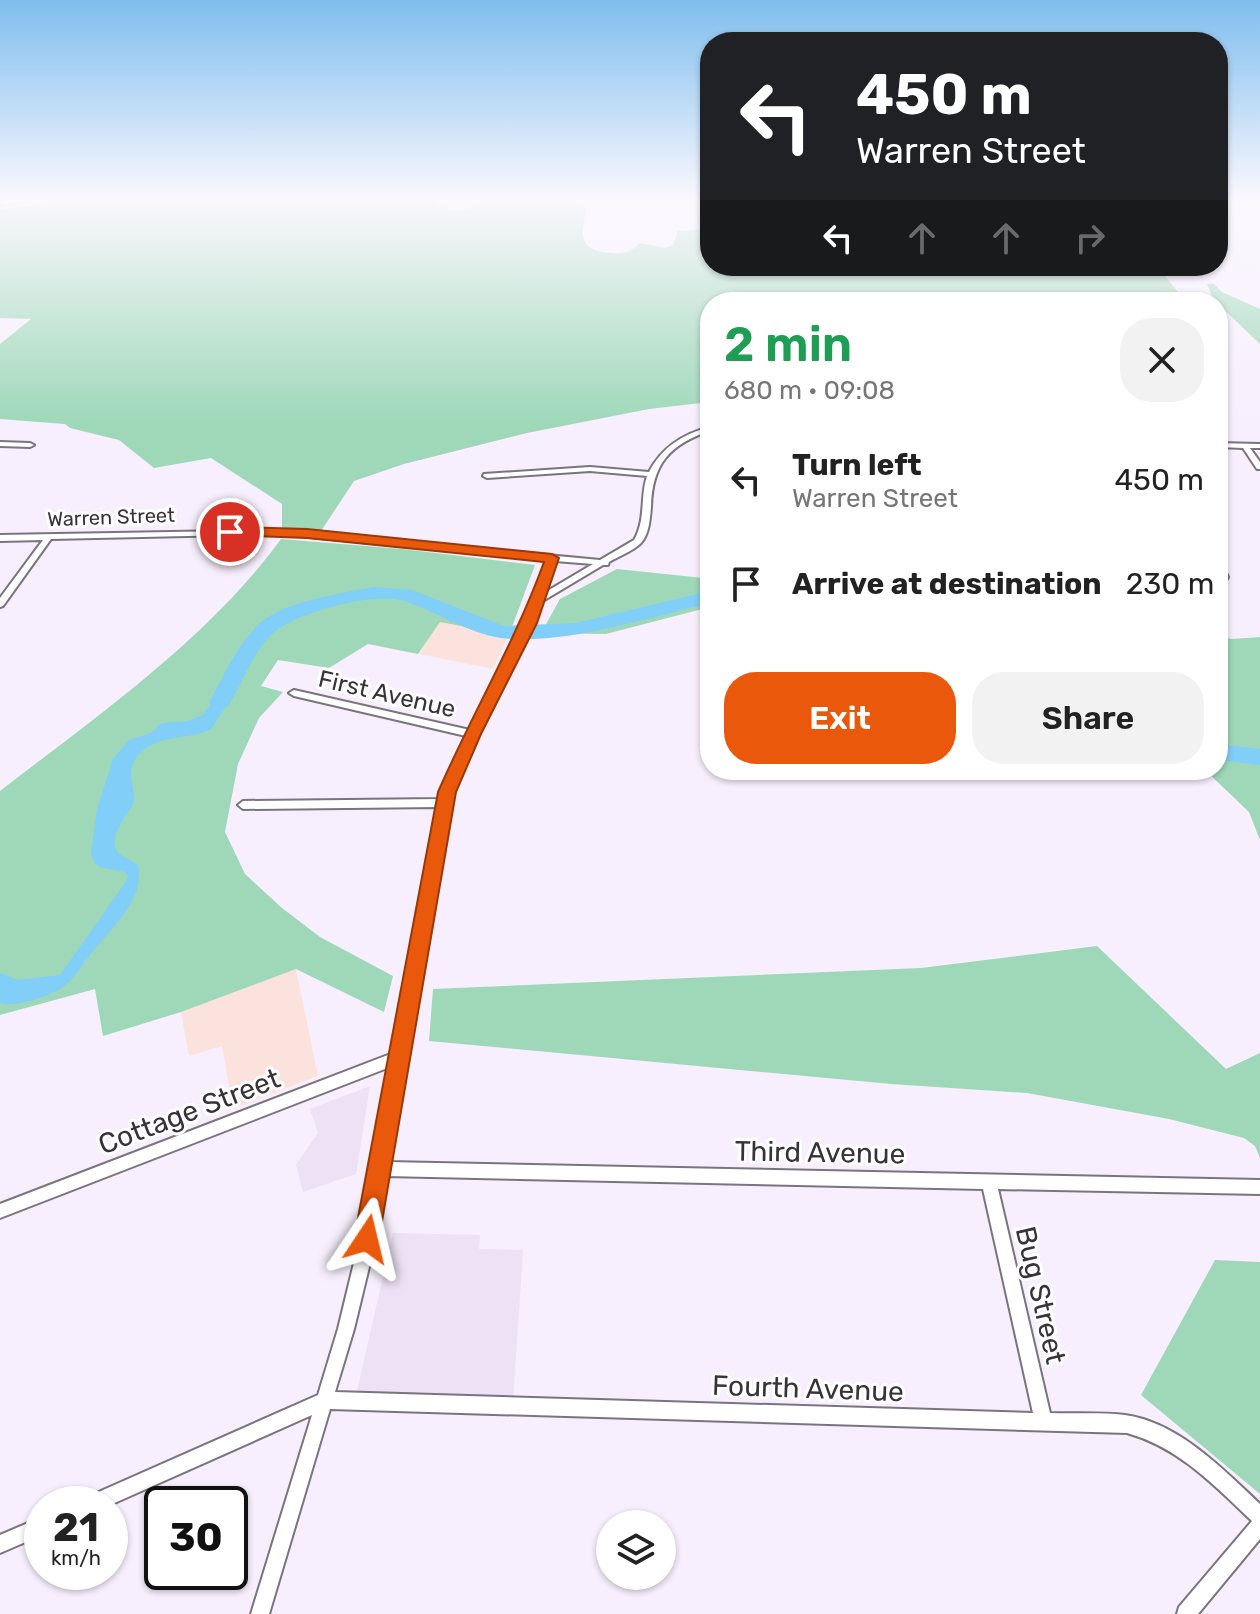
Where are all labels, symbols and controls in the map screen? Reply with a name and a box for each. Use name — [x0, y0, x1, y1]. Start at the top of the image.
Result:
text: 450 m — [856, 62, 1032, 128]
icon: left — [724, 64, 828, 168]
text: Warren Street — [856, 129, 1086, 172]
icon: left — [816, 216, 860, 260]
icon: ahead — [900, 216, 944, 260]
icon: ahead — [984, 216, 1028, 260]
icon: right — [1068, 216, 1112, 260]
text: 2 min — [724, 316, 852, 373]
button: close — [1120, 318, 1204, 402]
text: 680 m · 09:08 — [724, 375, 895, 406]
text: Turn left — [792, 447, 922, 483]
icon: left — [724, 458, 768, 502]
text: 450 m — [1114, 462, 1204, 498]
text: Warren Street — [792, 483, 958, 514]
pin — [196, 498, 264, 566]
street label: Warren Street — [47, 503, 175, 531]
icon: arrive — [208, 510, 252, 554]
icon: arrive — [724, 562, 768, 606]
text: Arrive at destination — [792, 566, 1102, 602]
text: 230 m — [1126, 566, 1214, 602]
street label: First Avenue — [316, 665, 458, 723]
button: Exit — [724, 672, 956, 764]
button: Share — [972, 672, 1204, 764]
street label: Cottage Street — [94, 1062, 285, 1161]
street label: Third Avenue — [734, 1135, 906, 1170]
position arrow — [325, 1197, 409, 1281]
street label: Bug Street — [1009, 1223, 1072, 1367]
street label: Fourth Avenue — [712, 1369, 904, 1408]
speed limit sign: 30 — [144, 1486, 248, 1590]
text: 21 — [53, 1504, 99, 1551]
map controls — [596, 1510, 676, 1590]
button: layers — [596, 1510, 676, 1590]
text: km/h — [51, 1546, 101, 1570]

